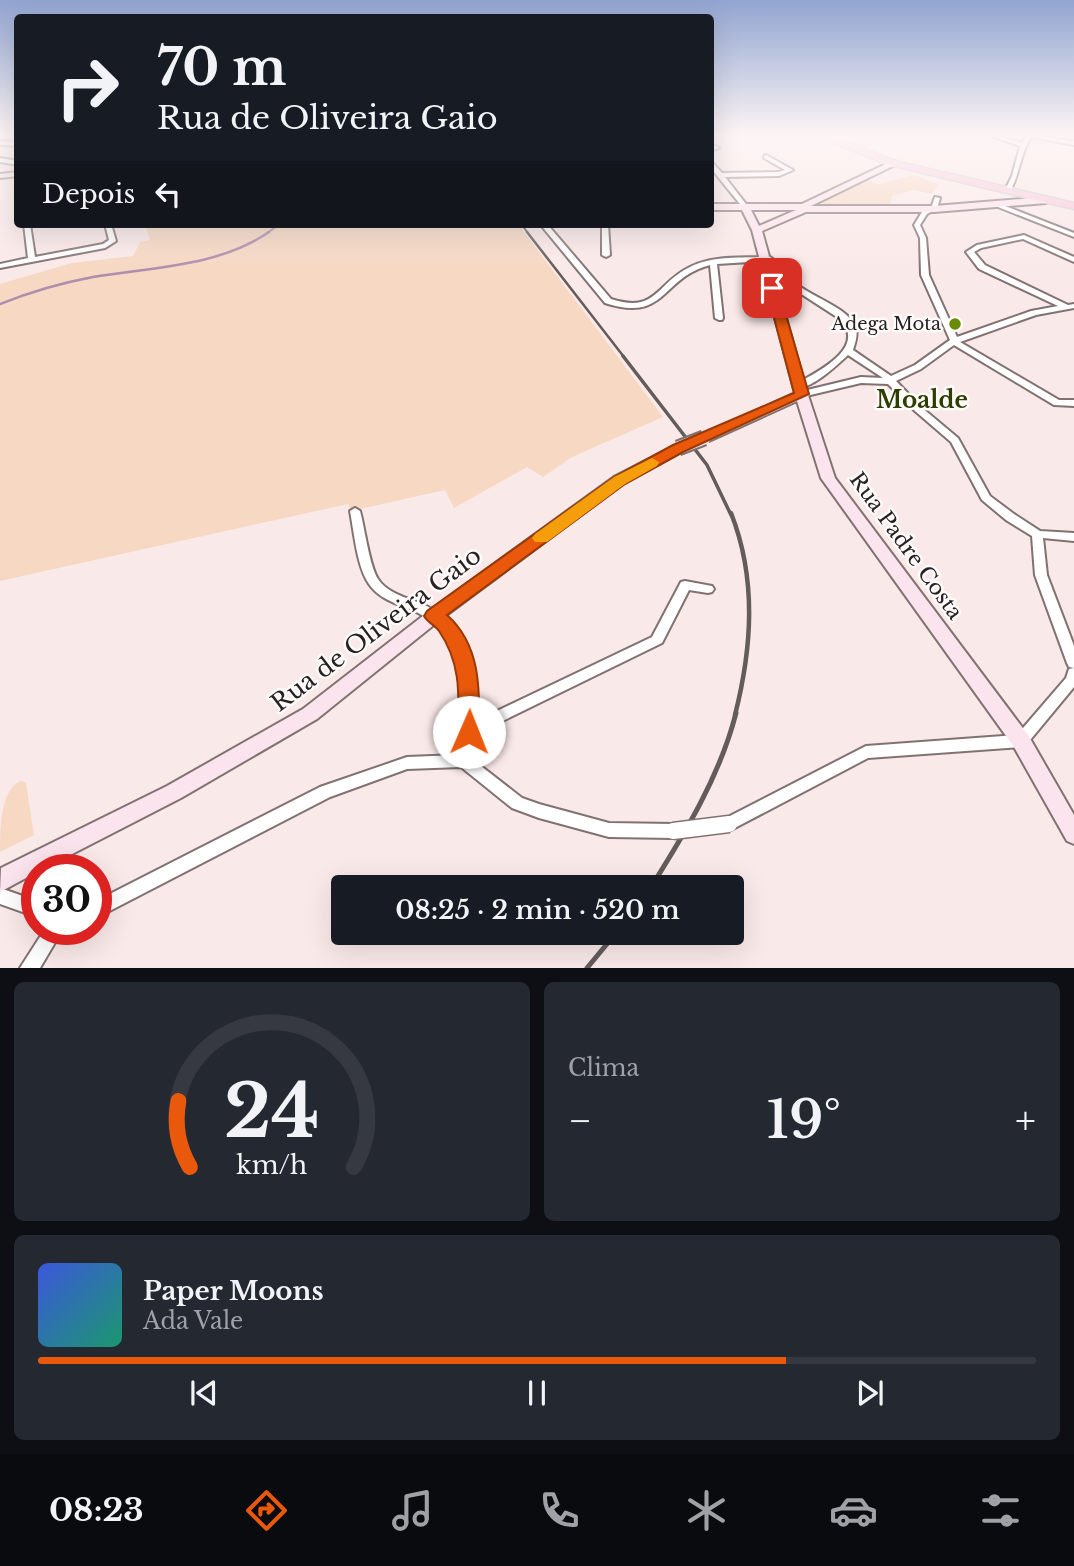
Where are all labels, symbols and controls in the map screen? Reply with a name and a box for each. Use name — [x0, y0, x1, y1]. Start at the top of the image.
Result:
text: 70 m — [157, 37, 287, 98]
icon: right — [42, 42, 133, 133]
text: Rua de Oliveira Gaio — [157, 98, 498, 138]
icon: left — [149, 175, 187, 213]
text: Depois — [42, 178, 135, 210]
pin — [742, 258, 802, 318]
icon: arrive — [753, 269, 791, 307]
place label: Adega Mota — [831, 313, 941, 335]
marker: Adega Mota — [947, 316, 963, 332]
district label: Moalde — [876, 386, 968, 414]
street label: Rua Padre Costa — [844, 467, 968, 625]
street label: Rua de Oliveira Gaio — [265, 541, 487, 717]
position arrow — [432, 695, 506, 769]
speed limit sign: 30 — [21, 854, 112, 945]
text: 08:25 · 2 min · 520 m — [395, 894, 680, 926]
text: Clima — [568, 1054, 639, 1082]
text: 24 — [224, 1067, 320, 1158]
text: 19° — [766, 1088, 841, 1152]
text: − — [568, 1097, 592, 1144]
text: + — [1015, 1097, 1036, 1144]
text: km/h — [237, 1150, 307, 1181]
text: Paper Moons — [143, 1275, 324, 1307]
text: Ada Vale — [143, 1307, 243, 1335]
icon: previous — [185, 1374, 223, 1412]
icon: pause — [518, 1374, 556, 1412]
icon: next — [851, 1374, 889, 1412]
icon: directions — [242, 1486, 291, 1535]
icon: music — [388, 1486, 437, 1535]
icon: phone — [535, 1486, 584, 1535]
icon: climate — [682, 1486, 731, 1535]
icon: car — [829, 1486, 878, 1535]
icon: filters — [976, 1486, 1025, 1535]
text: 08:23 — [49, 1490, 144, 1530]

